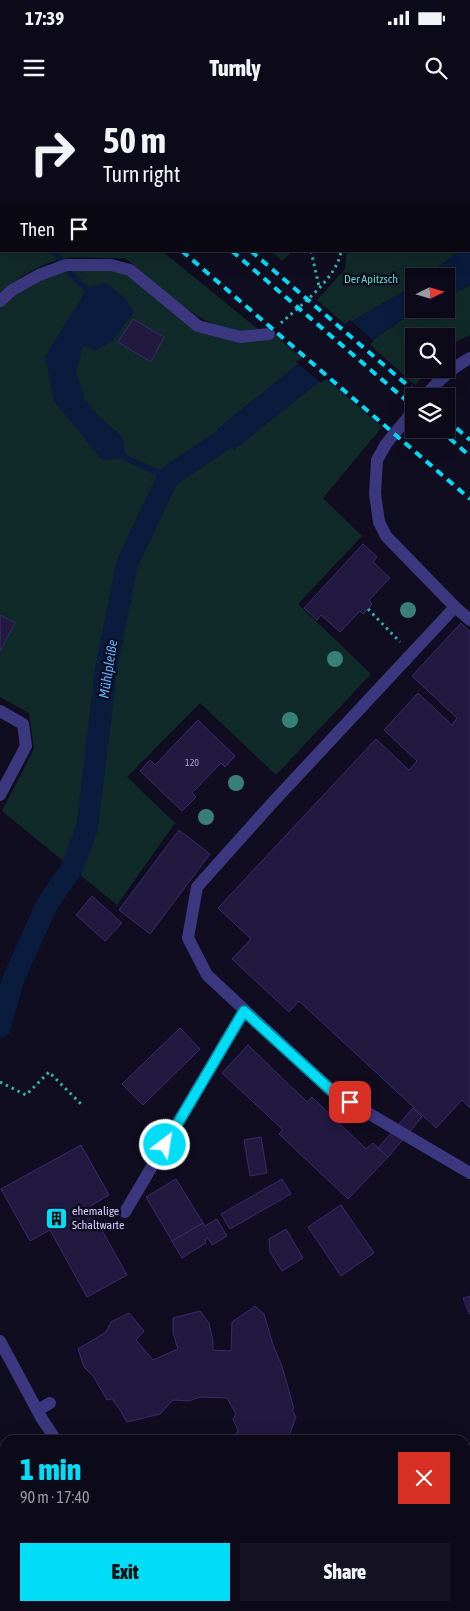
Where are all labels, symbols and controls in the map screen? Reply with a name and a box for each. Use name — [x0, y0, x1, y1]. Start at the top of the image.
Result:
text: 17:39 — [25, 7, 64, 29]
icon: menu — [20, 54, 48, 82]
icon: search — [422, 54, 450, 82]
text: Turnly — [209, 55, 261, 81]
icon: right — [20, 120, 85, 185]
text: 50 m — [103, 120, 166, 160]
text: Turn right — [103, 161, 180, 187]
icon: arrive — [65, 215, 93, 243]
text: Then — [20, 218, 55, 240]
north arrow — [405, 268, 455, 318]
map controls — [405, 268, 455, 438]
park label: Der Apitzsch — [344, 272, 398, 286]
button: search — [405, 328, 455, 378]
button: layers — [405, 388, 455, 438]
water label: Mühlpleiße — [95, 638, 121, 700]
house number: 120 — [185, 757, 199, 768]
pin — [329, 1081, 371, 1123]
icon: arrive — [336, 1088, 364, 1116]
position arrow — [138, 1118, 190, 1170]
place label: ehemalige Schaltwarte — [72, 1204, 124, 1232]
building icon: ehemalige Schaltwarte — [44, 1206, 68, 1230]
text: 1 min — [20, 1452, 81, 1486]
button: close — [398, 1452, 450, 1504]
text: 90 m · 17:40 — [20, 1488, 90, 1506]
button: Exit — [20, 1543, 230, 1601]
button: Share — [240, 1543, 450, 1601]

